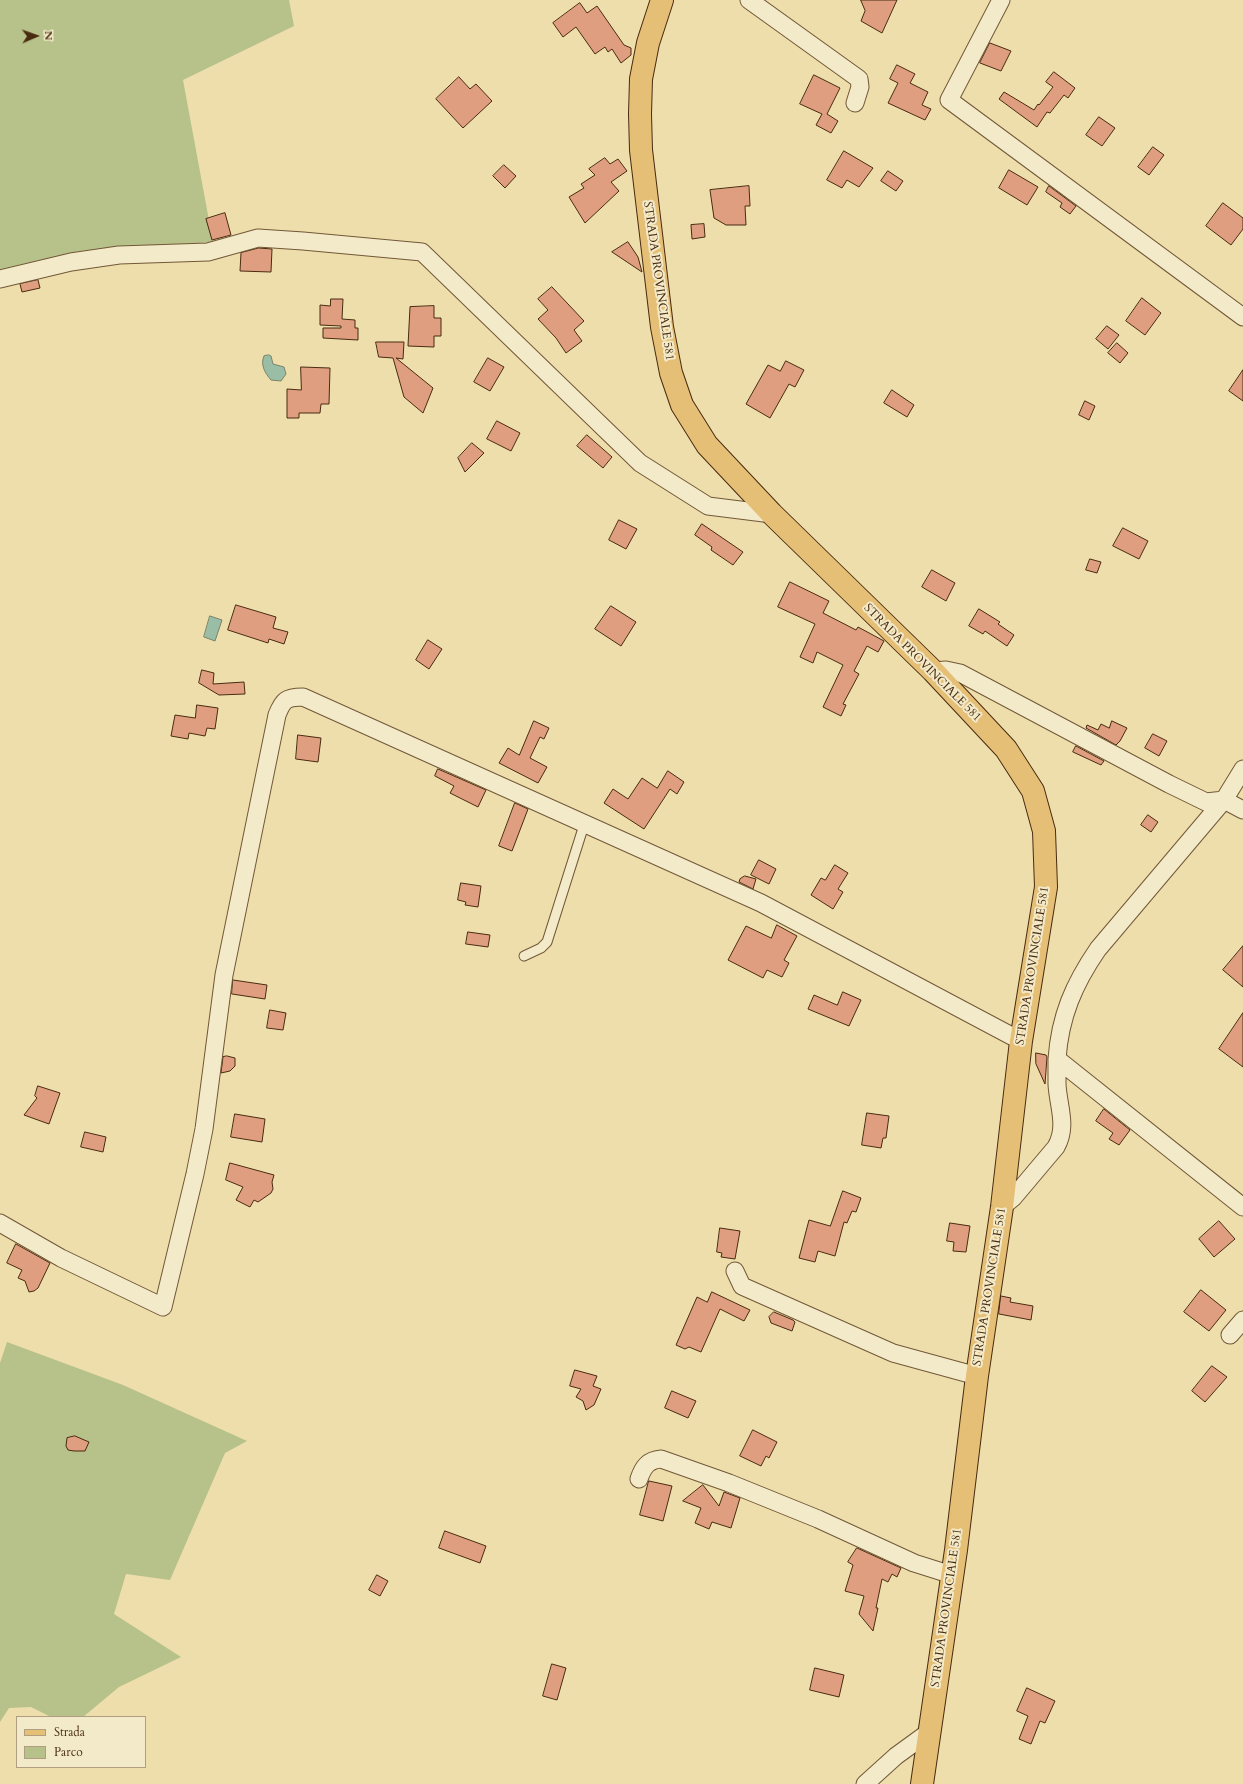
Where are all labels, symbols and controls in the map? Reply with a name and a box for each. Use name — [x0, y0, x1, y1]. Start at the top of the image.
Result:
north arrow — [16, 16, 56, 56]
text: N — [41, 31, 56, 41]
street label: STRADA PROVINCIALE 581 — [640, 201, 676, 361]
street label: STRADA PROVINCIALE 581 — [860, 601, 984, 725]
street label: STRADA PROVINCIALE 581 — [1013, 886, 1053, 1046]
street label: STRADA PROVINCIALE 581 — [970, 1207, 1010, 1367]
street label: STRADA PROVINCIALE 581 — [929, 1528, 965, 1688]
legend — [16, 1716, 146, 1768]
text: Strada — [54, 1724, 85, 1740]
text: Parco — [54, 1744, 83, 1760]

